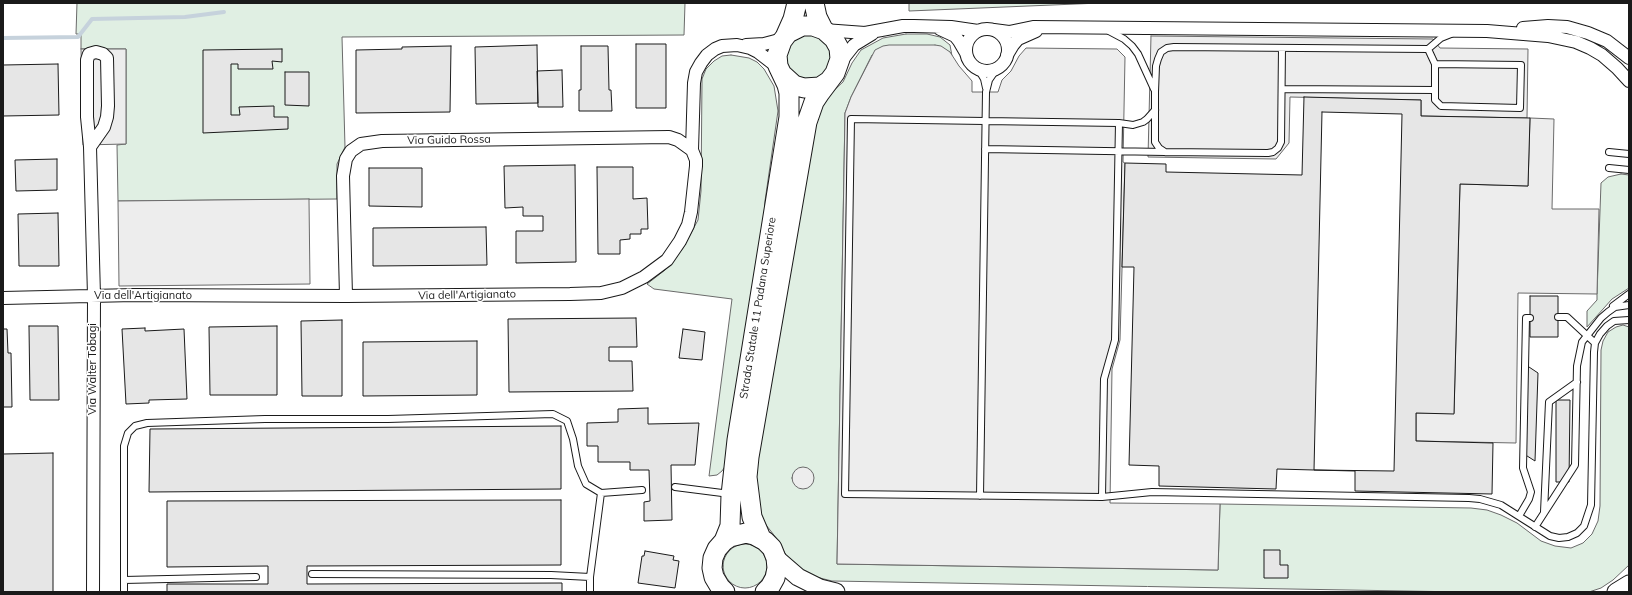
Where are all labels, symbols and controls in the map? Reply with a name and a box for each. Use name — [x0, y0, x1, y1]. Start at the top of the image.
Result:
street label: Via Guido Rossa — [407, 133, 491, 147]
street label: Strada Statale 11 Padana Superiore — [737, 216, 779, 400]
street label: Via dell'Artigianato — [418, 288, 516, 302]
street label: Via dell'Artigianato — [94, 289, 192, 303]
street label: Via Walter Tobagi — [86, 323, 100, 415]

